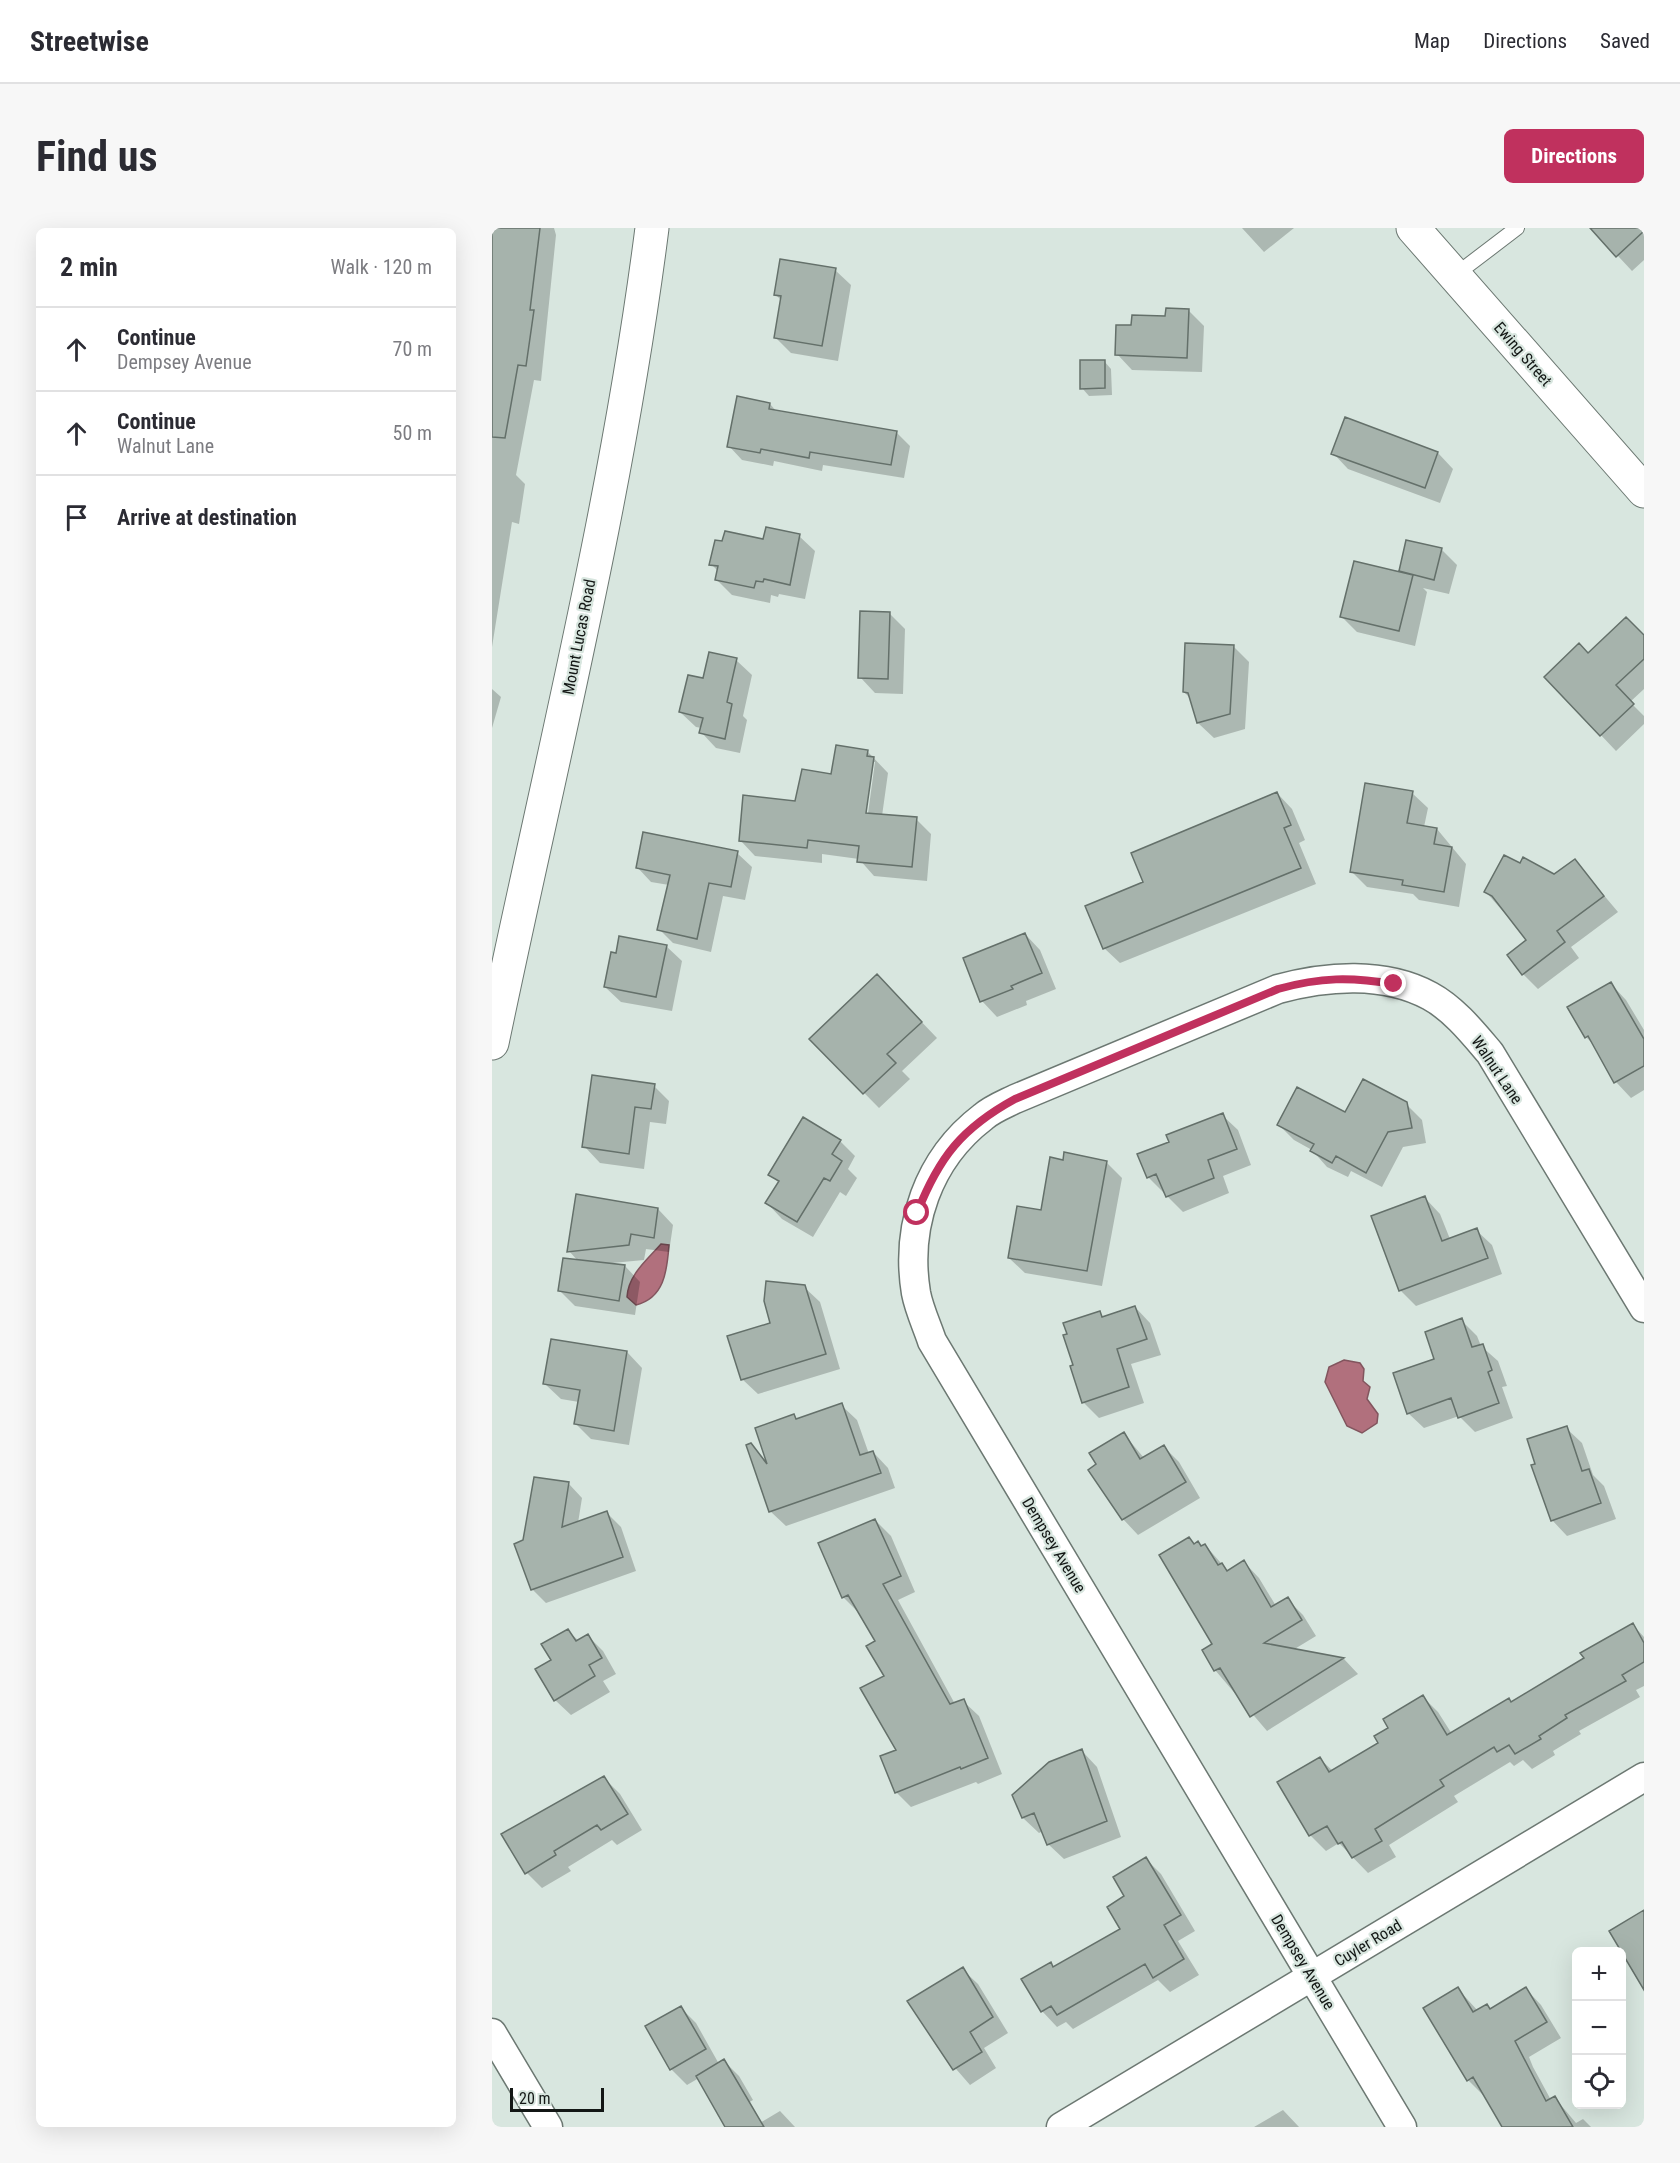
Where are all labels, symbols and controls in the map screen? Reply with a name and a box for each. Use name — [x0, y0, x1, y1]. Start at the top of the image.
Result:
text: Streetwise — [30, 25, 149, 58]
text: Map — [1414, 29, 1450, 53]
text: Directions — [1483, 29, 1567, 53]
text: Saved — [1600, 29, 1650, 53]
button: Directions — [1504, 129, 1644, 183]
text: Find us — [36, 132, 157, 181]
text: 2 min — [60, 252, 118, 282]
text: Walk · 120 m — [331, 255, 432, 279]
street label: Ewing Street — [1490, 318, 1556, 390]
text: Continue — [117, 325, 196, 350]
icon: ahead — [60, 333, 93, 366]
text: 70 m — [393, 337, 432, 361]
text: Dempsey Avenue — [117, 350, 252, 374]
text: Continue — [117, 409, 196, 434]
icon: ahead — [60, 417, 93, 450]
text: 50 m — [393, 421, 432, 445]
text: Walnut Lane — [117, 434, 214, 458]
icon: arrive — [60, 501, 93, 534]
text: Arrive at destination — [117, 505, 297, 530]
street label: Mount Lucas Road — [558, 578, 600, 696]
route end — [1380, 970, 1406, 996]
street label: Walnut Lane — [1467, 1032, 1527, 1108]
route start — [903, 1199, 929, 1225]
street label: Dempsey Avenue — [1018, 1494, 1090, 1596]
street label: Dempsey Avenue — [1267, 1911, 1339, 2013]
street label: Cuyler Road — [1331, 1915, 1405, 1971]
map controls — [1572, 1947, 1626, 2109]
button: + — [1572, 1947, 1626, 2001]
button: − — [1572, 2001, 1626, 2055]
button: locate — [1572, 2055, 1626, 2109]
scale bar — [510, 2085, 604, 2112]
text: 20 m — [519, 2089, 551, 2108]

